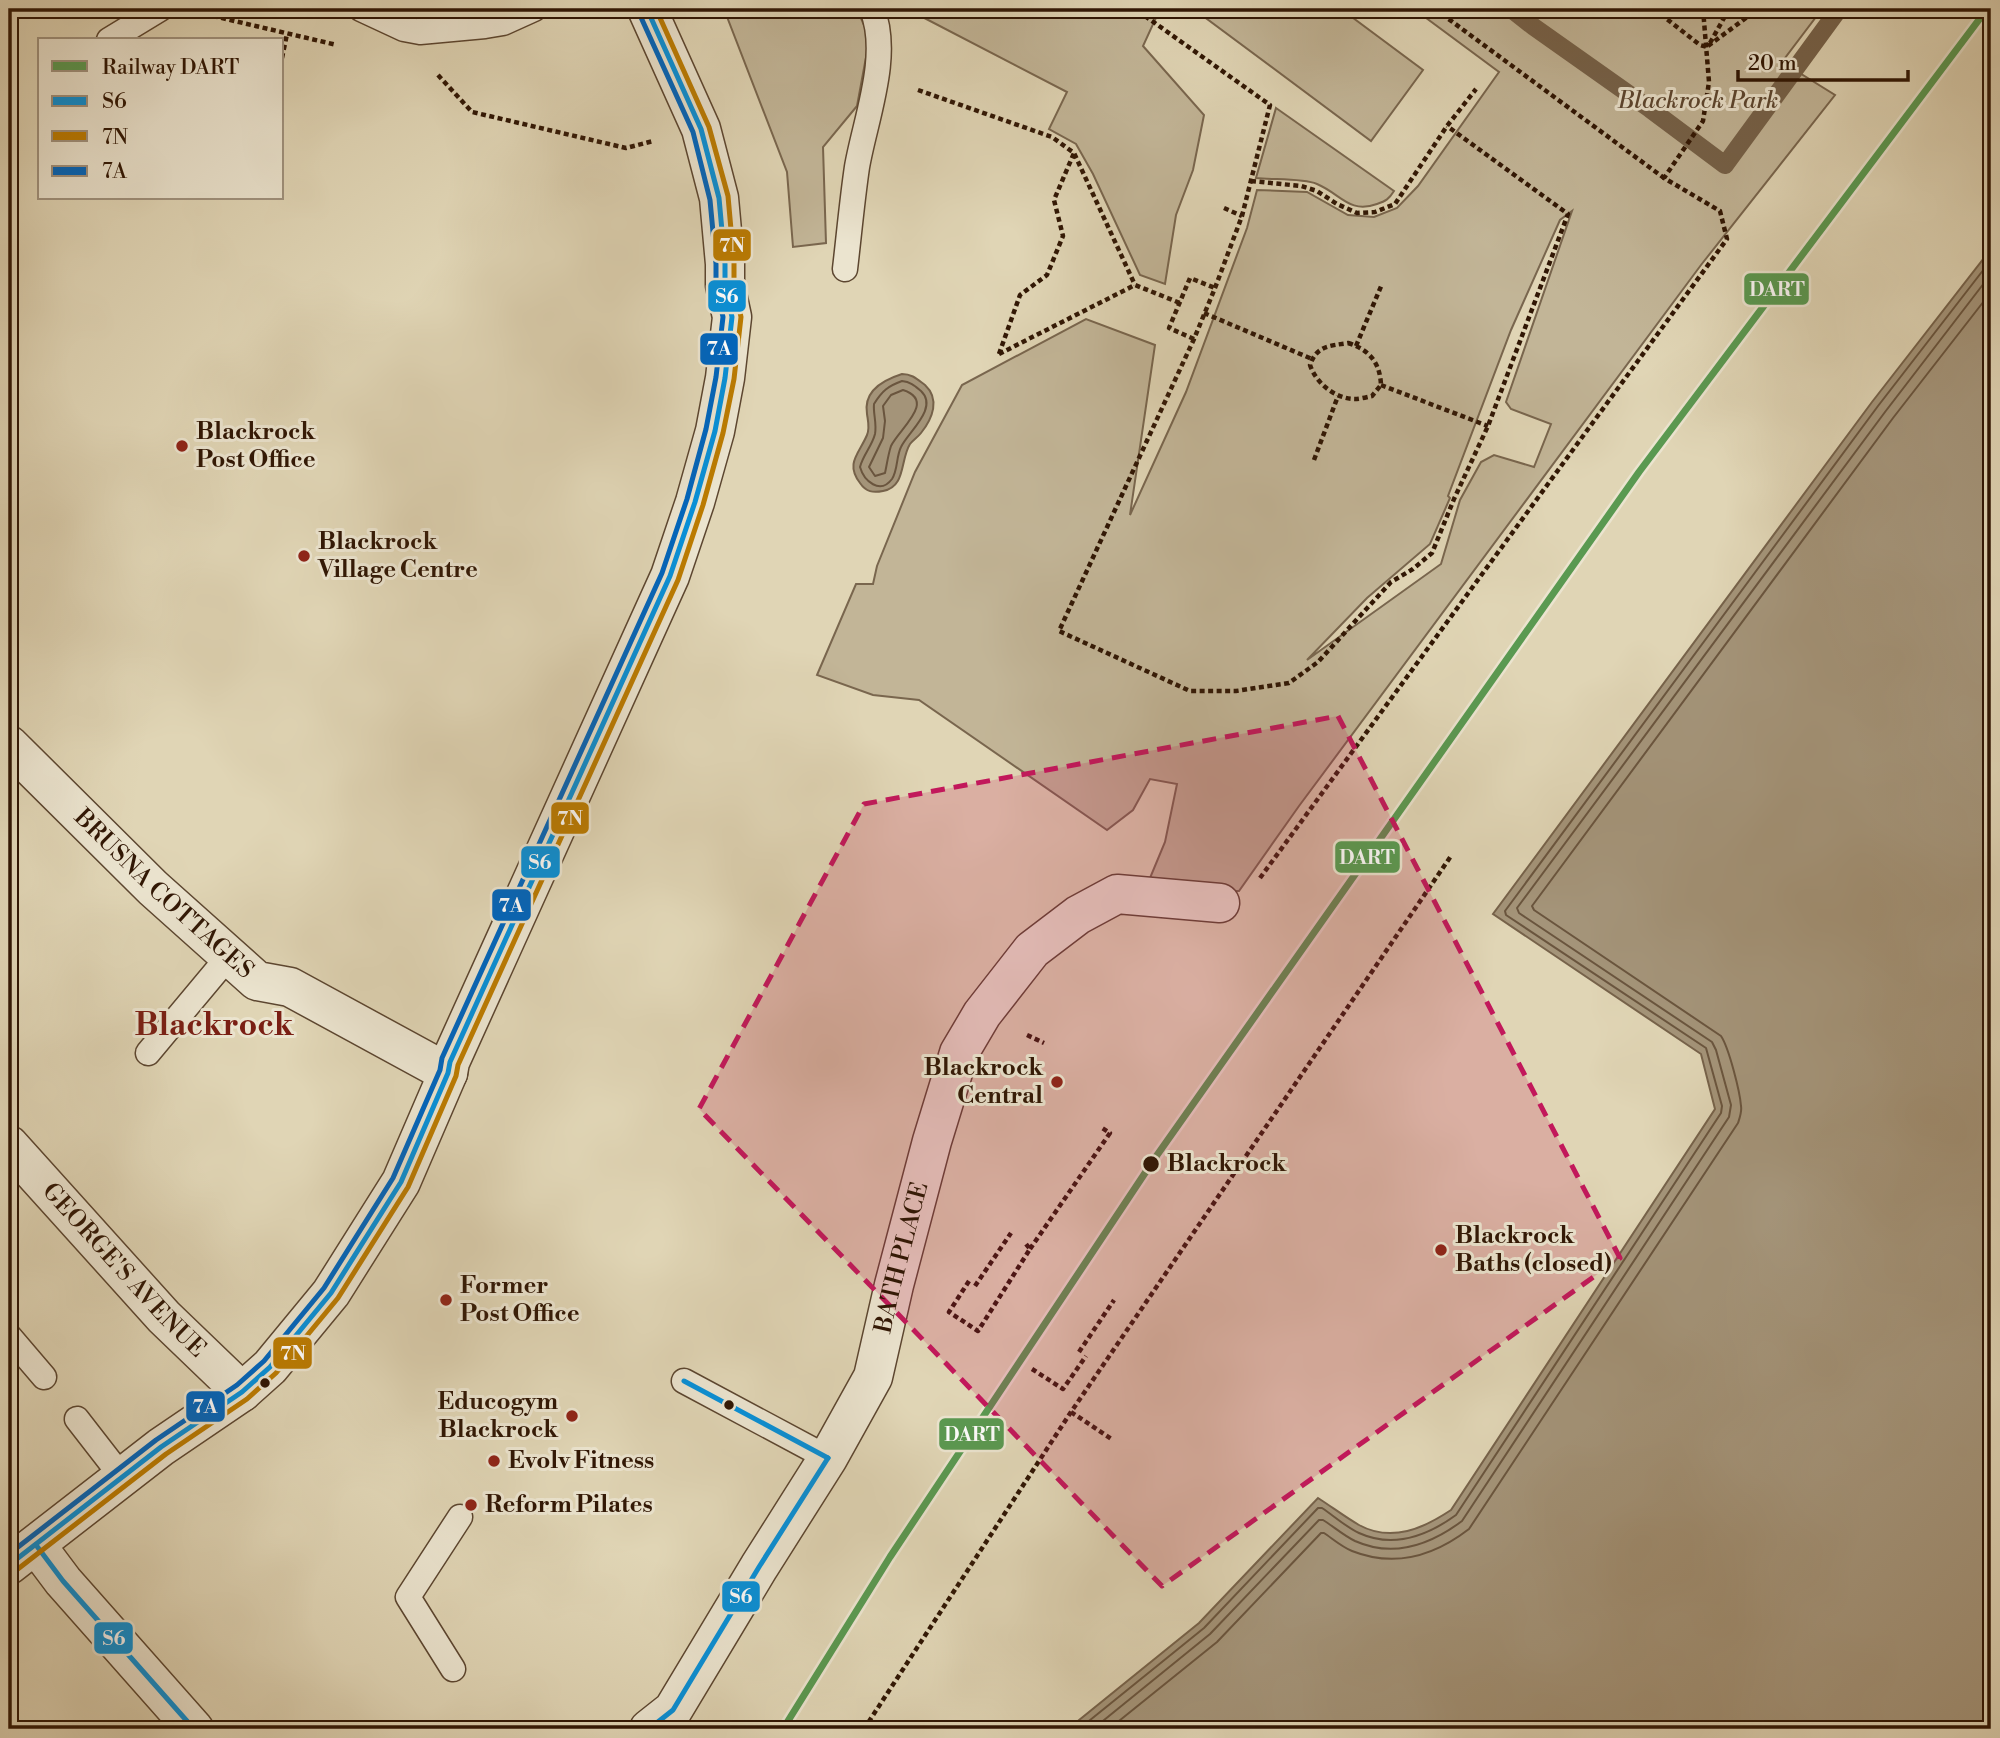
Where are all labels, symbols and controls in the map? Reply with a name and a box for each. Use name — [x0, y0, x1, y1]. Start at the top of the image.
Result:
legend — [38, 38, 284, 200]
scale bar — [1738, 38, 1907, 82]
text: 20 m — [1748, 51, 1797, 77]
text: Railway DART — [102, 55, 239, 81]
park label: Blackrock Park — [1617, 86, 1778, 116]
text: S6 — [102, 89, 127, 115]
text: 7N — [102, 125, 129, 151]
text: 7A — [102, 159, 128, 185]
line badge: 7N — [712, 228, 752, 262]
text: 7N — [719, 234, 745, 258]
line badge: DART — [1743, 272, 1810, 306]
text: DART — [1749, 278, 1805, 302]
line badge: S6 — [707, 279, 747, 313]
text: S6 — [716, 285, 738, 309]
line badge: 7A — [699, 332, 739, 366]
text: 7A — [707, 337, 732, 361]
place label: Blackrock Post Office — [196, 417, 316, 475]
marker: Blackrock Post Office — [174, 438, 190, 454]
place label: Blackrock Village Centre — [317, 527, 478, 585]
marker: Blackrock Village Centre — [296, 548, 312, 564]
line badge: 7N — [550, 801, 590, 835]
street label: BRUSNA COTTAGES — [67, 802, 260, 986]
text: 7N — [557, 807, 583, 831]
line badge: DART — [1334, 840, 1401, 874]
line badge: S6 — [520, 845, 561, 879]
text: DART — [1339, 846, 1395, 870]
text: S6 — [529, 851, 551, 875]
line badge: 7A — [491, 888, 532, 922]
text: 7A — [499, 894, 524, 918]
district label: Blackrock — [135, 1005, 295, 1045]
place label: Blackrock Central — [924, 1053, 1044, 1111]
marker: Blackrock Central — [1049, 1074, 1065, 1090]
place label: Blackrock — [1167, 1149, 1287, 1179]
marker: Blackrock — [1141, 1154, 1161, 1174]
street label: GEORGE'S AVENUE — [36, 1177, 212, 1364]
street label: BATH PLACE — [868, 1179, 935, 1337]
place label: Blackrock Baths (closed) — [1455, 1221, 1612, 1279]
marker: Blackrock Baths (closed) — [1433, 1242, 1449, 1258]
place label: Former Post Office — [460, 1271, 580, 1329]
marker: Former Post Office — [438, 1292, 454, 1308]
line badge: 7N — [272, 1336, 313, 1370]
text: 7N — [280, 1342, 306, 1366]
unlabelled marker — [258, 1376, 272, 1390]
place label: Educogym Blackrock — [437, 1387, 559, 1445]
line badge: 7A — [185, 1390, 226, 1423]
text: 7A — [193, 1395, 218, 1419]
unlabelled marker — [722, 1398, 736, 1412]
marker: Educogym Blackrock — [564, 1408, 580, 1424]
line badge: DART — [938, 1417, 1005, 1451]
text: DART — [944, 1423, 1000, 1447]
place label: Evolv Fitness — [508, 1446, 654, 1476]
marker: Evolv Fitness — [486, 1453, 502, 1469]
place label: Reform Pilates — [485, 1490, 653, 1520]
marker: Reform Pilates — [463, 1497, 479, 1513]
line badge: S6 — [721, 1580, 761, 1613]
text: S6 — [730, 1585, 752, 1609]
line badge: S6 — [93, 1621, 134, 1655]
text: S6 — [103, 1627, 125, 1651]

